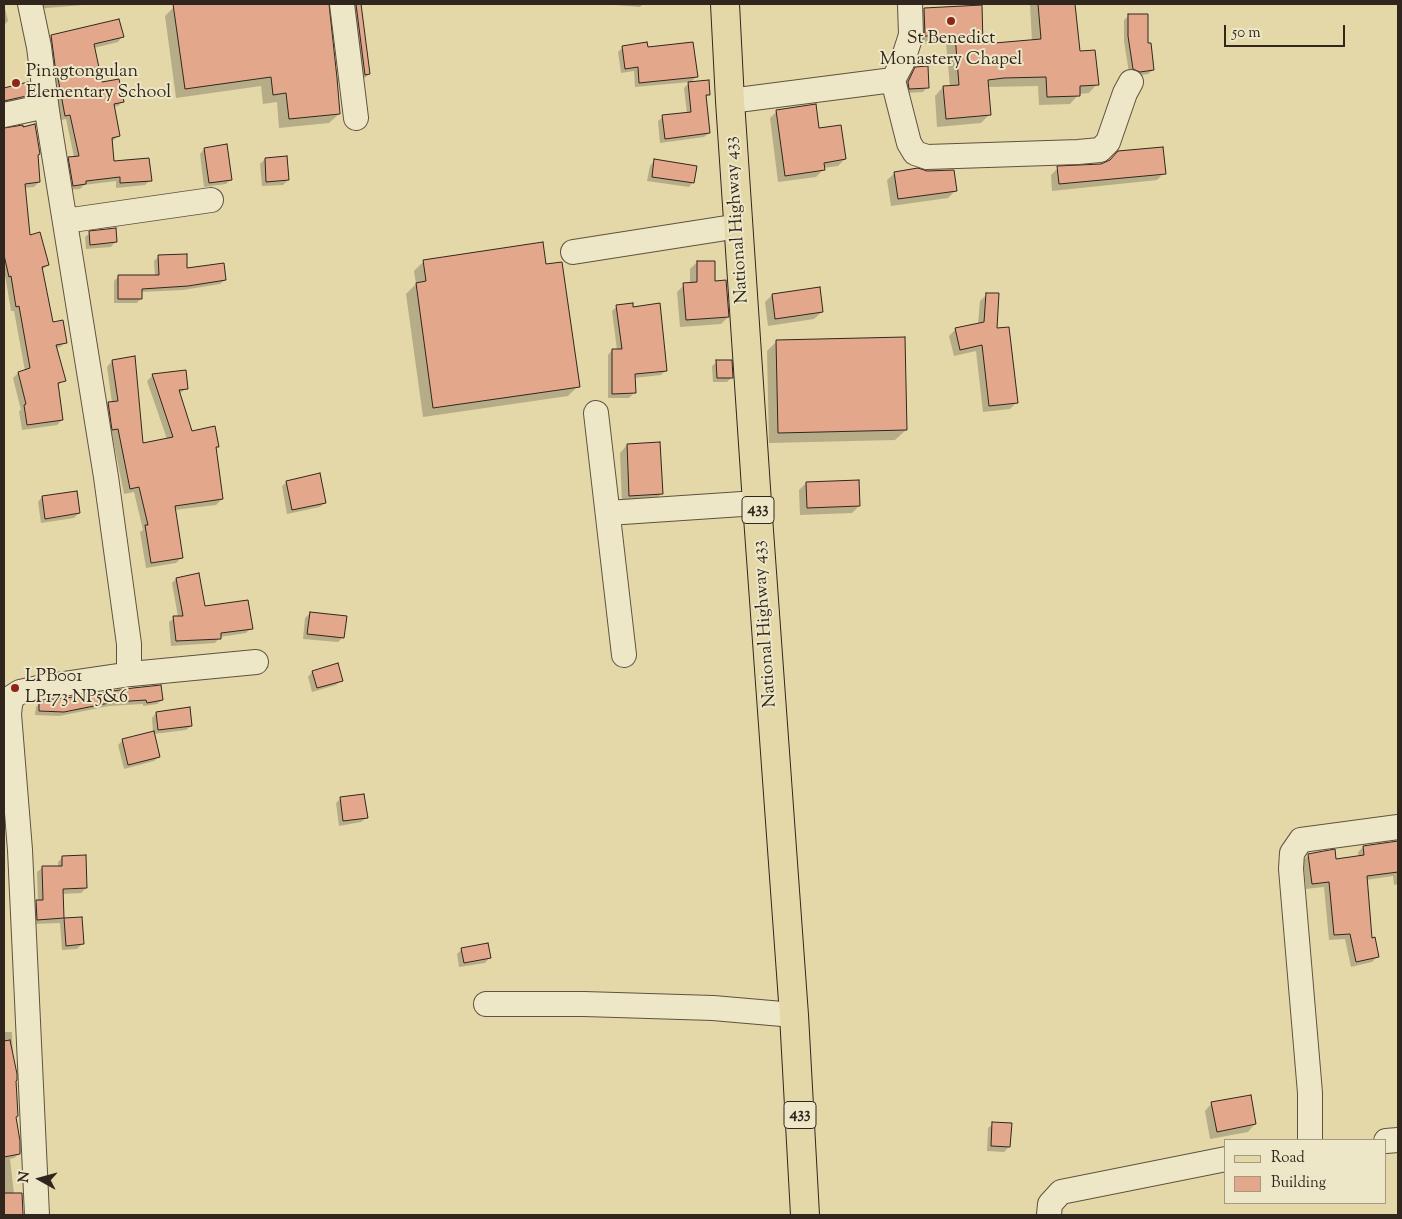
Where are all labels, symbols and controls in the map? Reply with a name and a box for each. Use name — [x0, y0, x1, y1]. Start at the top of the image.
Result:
marker: St Benedict Monastery Chapel — [945, 15, 957, 27]
scale bar — [1227, 15, 1348, 47]
text: 50 m — [1232, 23, 1261, 44]
place label: St Benedict Monastery Chapel — [880, 29, 1022, 72]
place label: Pinagtongulan Elementary School — [26, 62, 171, 104]
marker: Pinagtongulan Elementary School — [10, 77, 22, 89]
street label: National Highway 433 — [721, 136, 755, 304]
road number: 433 — [742, 496, 774, 524]
street label: National Highway 433 — [749, 540, 783, 708]
place label: LPB001 LP173 NP5&6 — [25, 667, 128, 710]
marker: LPB001 LP173 NP5&6 — [9, 682, 21, 694]
road number: 433 — [784, 1102, 816, 1128]
legend — [1224, 1139, 1387, 1204]
text: Road — [1271, 1148, 1305, 1169]
north arrow — [15, 1154, 65, 1204]
text: N — [15, 1170, 36, 1184]
text: Building — [1271, 1173, 1326, 1194]

